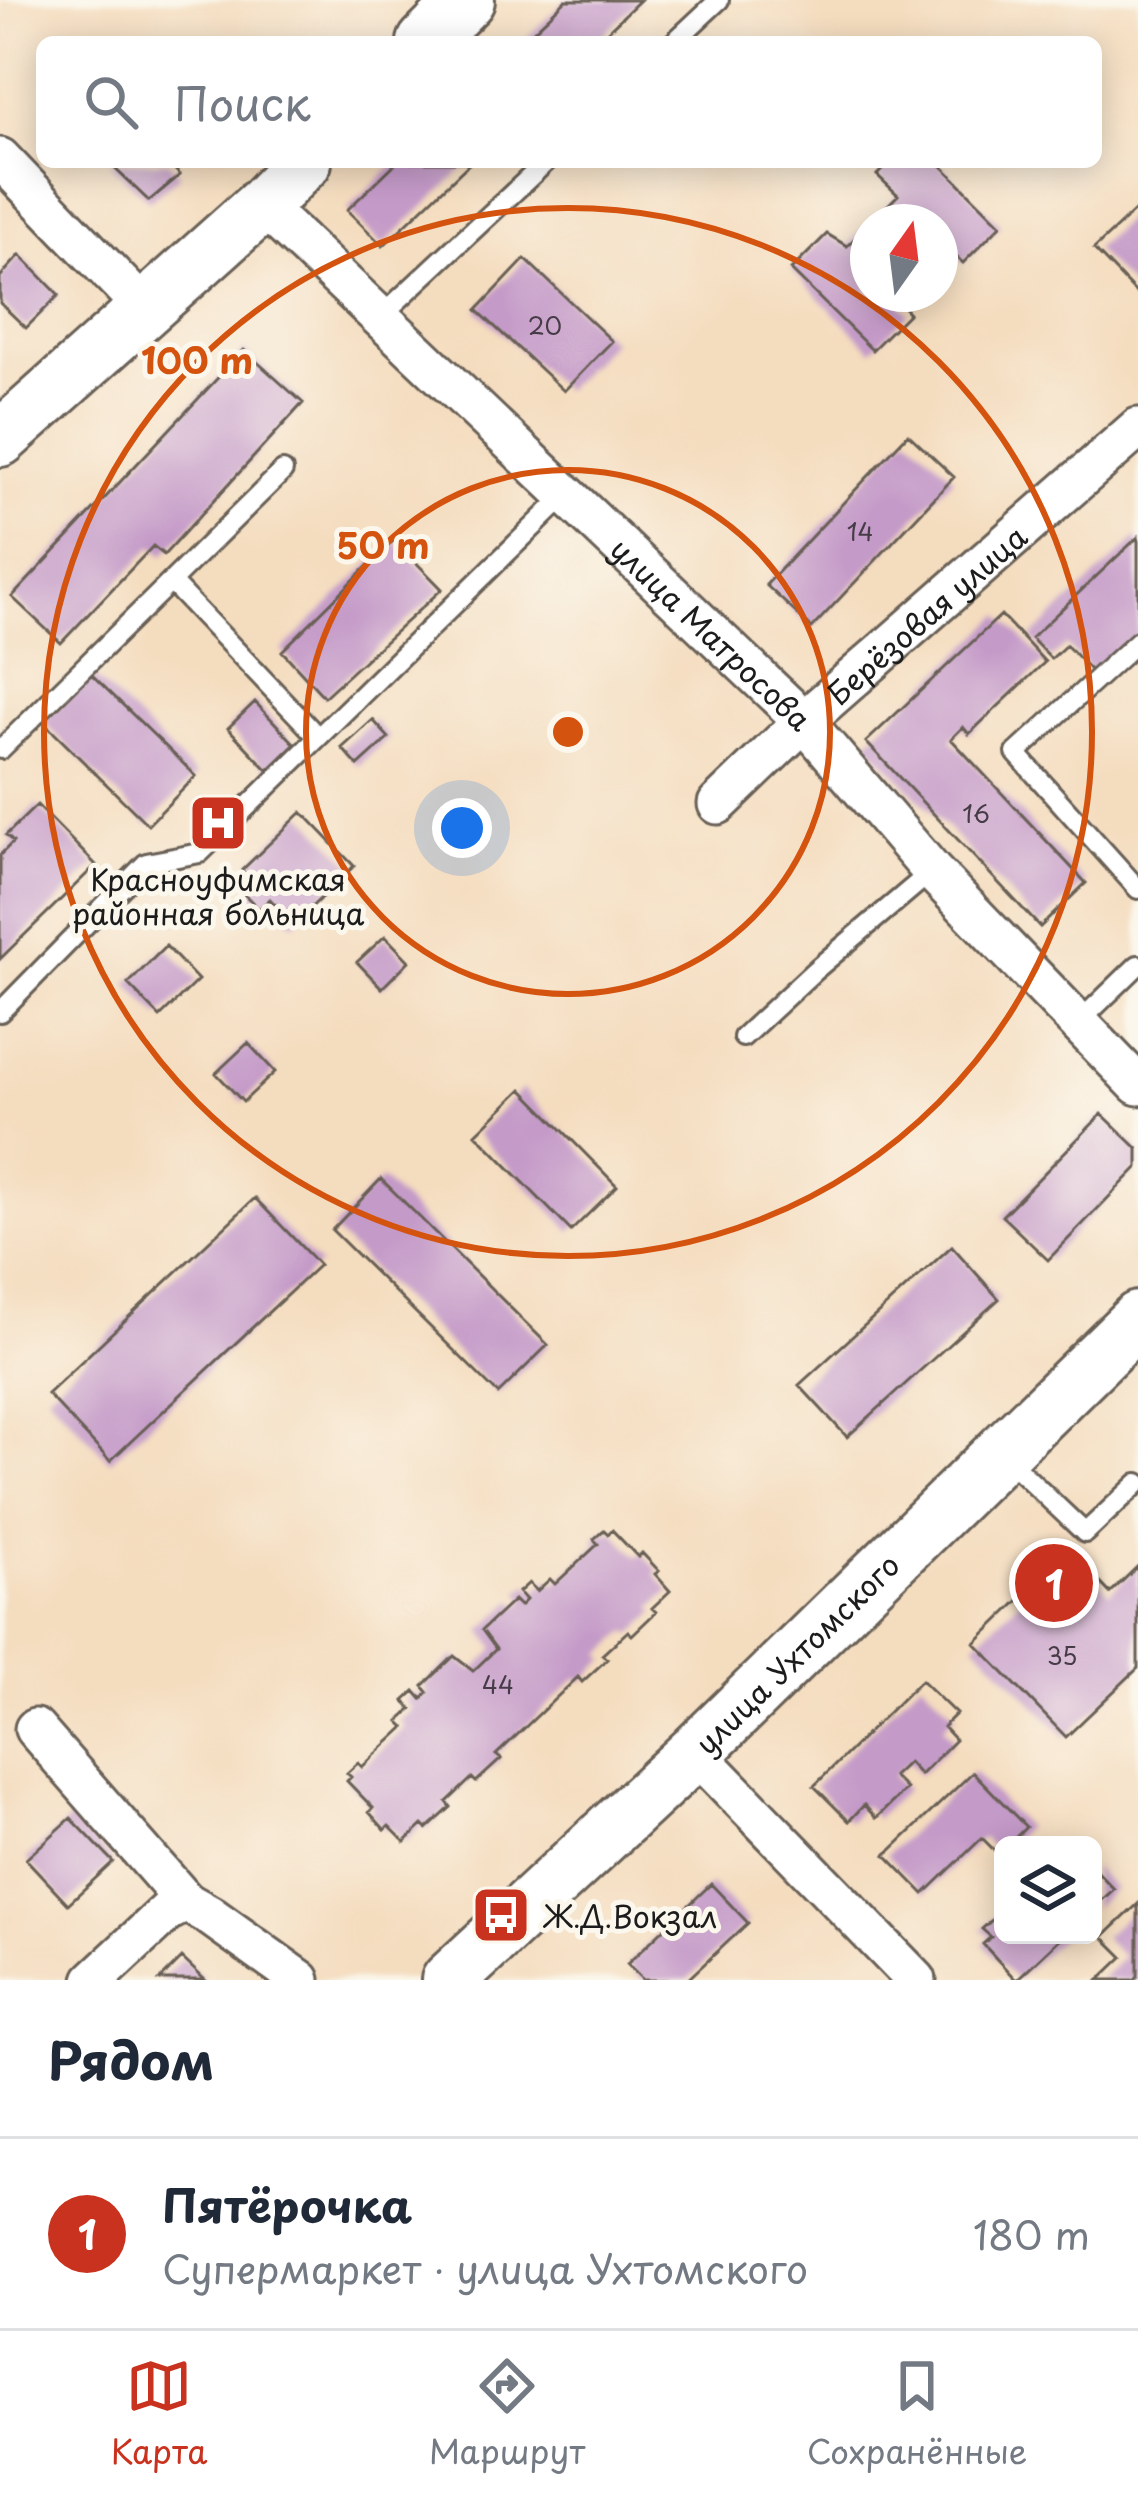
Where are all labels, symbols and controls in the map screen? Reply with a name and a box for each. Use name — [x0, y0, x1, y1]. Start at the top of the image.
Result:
search box — [36, 36, 1102, 168]
text: Поиск — [174, 68, 311, 136]
icon: search — [78, 69, 144, 135]
north arrow — [850, 204, 958, 312]
house number: 20 — [528, 307, 562, 343]
text: 100 m — [141, 332, 253, 386]
house number: 14 — [847, 513, 873, 549]
street label: Берёзовая улица — [816, 514, 1036, 714]
text: 50 m — [336, 517, 430, 571]
street label: улица Матросова — [601, 526, 823, 740]
centre of rings — [547, 711, 589, 753]
hospital icon: Красноуфимская районная больница — [187, 792, 249, 854]
house number: 16 — [962, 795, 990, 831]
your location — [432, 798, 492, 858]
place label: Красноуфимская районная больница — [72, 856, 364, 935]
pin: 1 — [1015, 1538, 1093, 1628]
street label: улица Ухтомского — [684, 1542, 909, 1764]
house number: 35 — [1047, 1637, 1077, 1673]
house number: 44 — [482, 1666, 514, 1702]
map controls — [994, 1836, 1102, 1944]
button: layers — [994, 1836, 1102, 1944]
bus stop icon: Ж.Д.Вокзал — [470, 1884, 532, 1946]
place label: Ж.Д.Вокзал — [542, 1893, 717, 1938]
text: Рядом — [48, 2020, 214, 2097]
text: Пятёрочка — [162, 2170, 412, 2238]
text: 1 — [78, 2204, 96, 2263]
text: 180 m — [973, 2204, 1090, 2263]
text: Супермаркет · улица Ухтомского — [162, 2238, 808, 2297]
tab: Карта — [111, 2353, 208, 2475]
tab: Маршрут — [429, 2353, 585, 2475]
tab: Сохранённые — [807, 2353, 1027, 2475]

